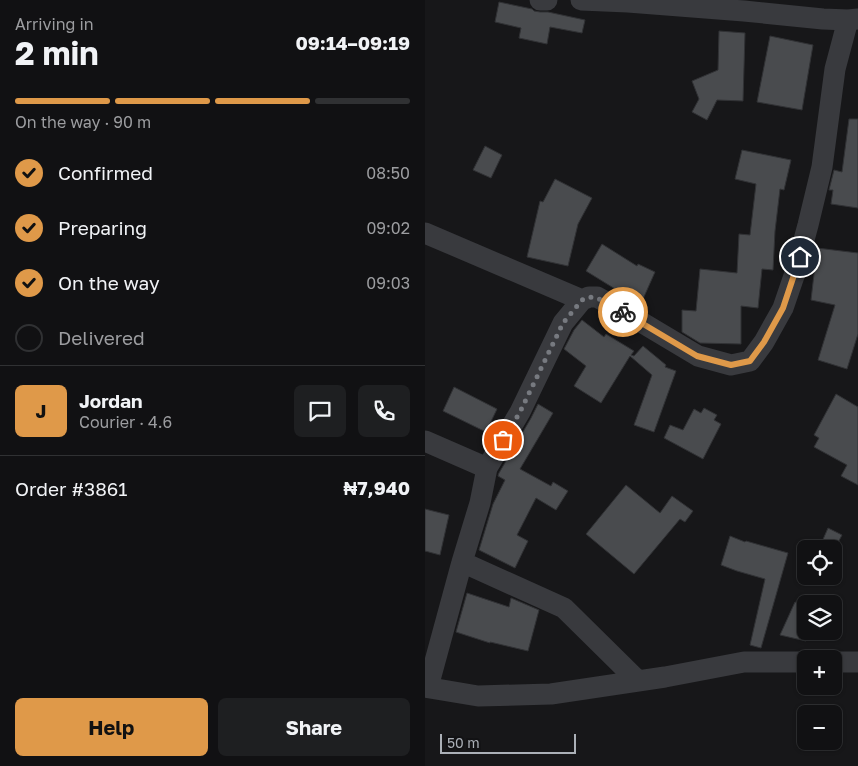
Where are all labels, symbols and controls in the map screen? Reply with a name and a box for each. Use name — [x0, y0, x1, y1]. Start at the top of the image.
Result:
text: Arriving in — [15, 14, 94, 34]
text: 09:14–09:19 — [295, 31, 410, 54]
text: 2 min — [15, 34, 99, 72]
text: On the way · 90 m — [15, 112, 151, 132]
icon: check — [15, 159, 43, 187]
text: Confirmed — [58, 161, 153, 184]
text: 08:50 — [366, 163, 410, 183]
icon: check — [15, 214, 43, 242]
text: Preparing — [58, 216, 147, 239]
text: 09:02 — [366, 218, 410, 238]
pin — [779, 236, 821, 278]
icon: home — [786, 243, 814, 271]
icon: check — [15, 269, 43, 297]
text: On the way — [58, 271, 160, 294]
text: 09:03 — [366, 273, 410, 293]
courier — [598, 287, 648, 337]
icon: bike — [609, 298, 637, 326]
text: Delivered — [58, 326, 145, 349]
button: chat — [294, 385, 346, 437]
button: phone — [358, 385, 410, 437]
text: Jordan — [79, 389, 143, 412]
text: J — [36, 399, 46, 422]
text: Courier · 4.6 — [79, 412, 172, 432]
pin — [482, 419, 524, 461]
icon: bag — [489, 426, 517, 454]
text: ₦7,940 — [344, 476, 410, 499]
text: Order #3861 — [15, 477, 127, 500]
map controls — [797, 540, 842, 750]
button: locate — [797, 540, 842, 585]
button: layers — [797, 595, 842, 640]
button: + — [797, 650, 842, 695]
button: Help — [15, 698, 208, 756]
button: Share — [218, 698, 410, 756]
button: − — [797, 705, 842, 750]
scale bar — [440, 731, 576, 754]
text: 50 m — [447, 734, 480, 751]

